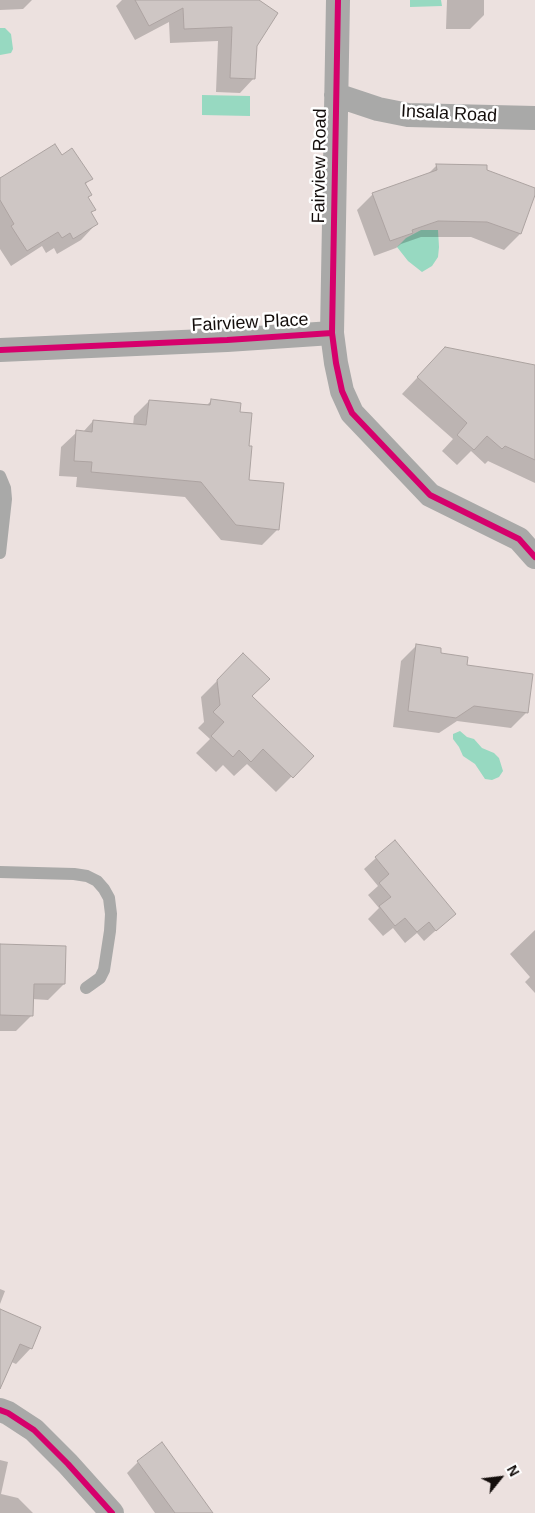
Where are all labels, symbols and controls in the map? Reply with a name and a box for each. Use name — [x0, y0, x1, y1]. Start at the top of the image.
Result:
street label: Insala Road — [400, 101, 498, 127]
street label: Fairview Road — [308, 108, 332, 224]
street label: Fairview Place — [191, 309, 309, 337]
north arrow — [475, 1453, 525, 1503]
text: N — [504, 1462, 523, 1479]

